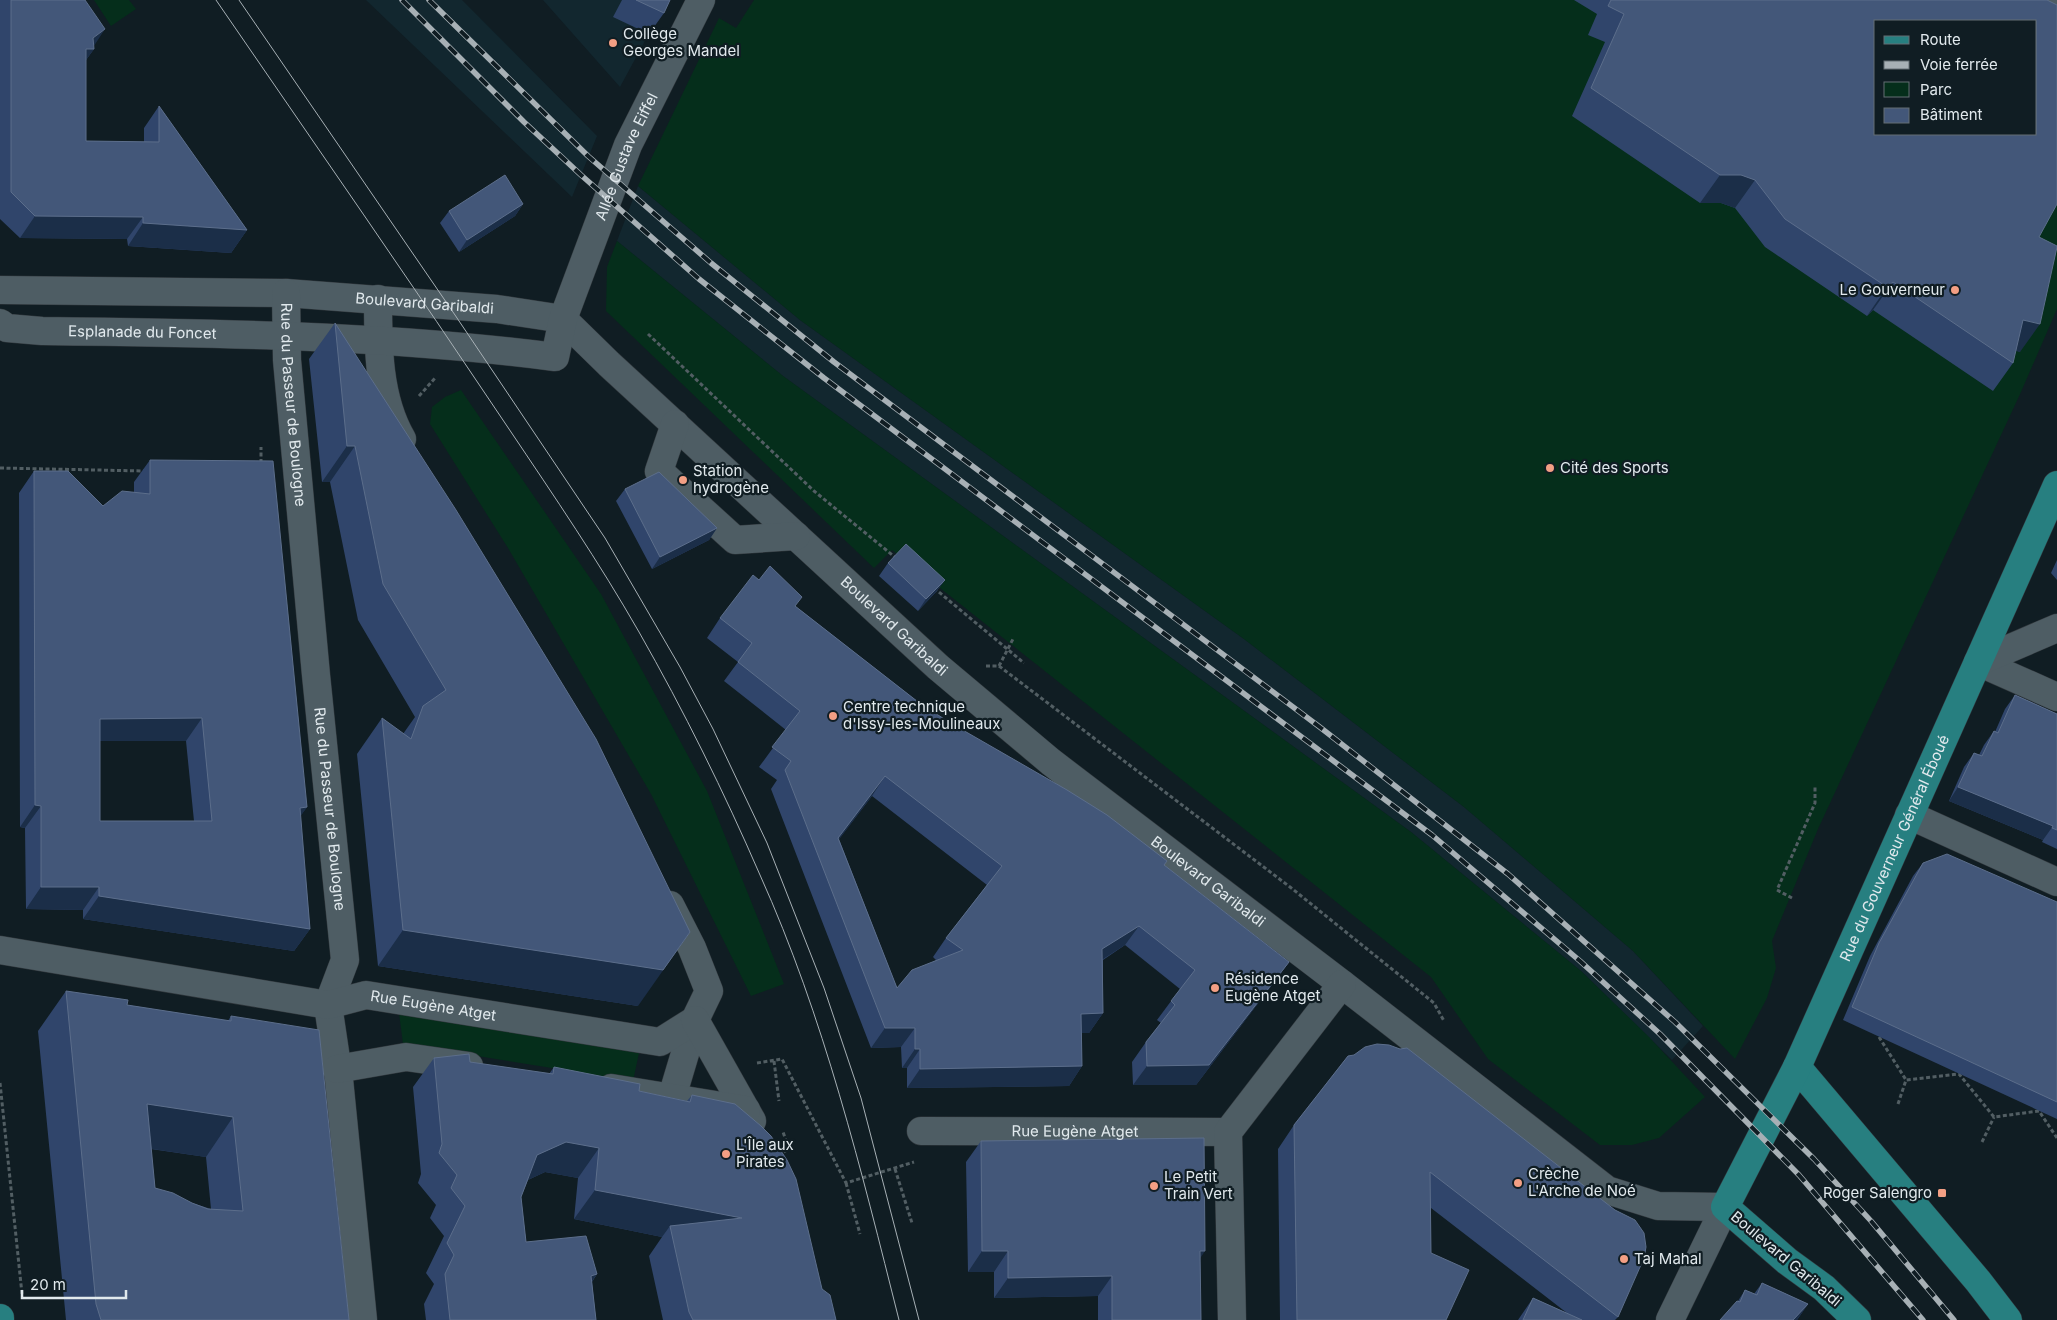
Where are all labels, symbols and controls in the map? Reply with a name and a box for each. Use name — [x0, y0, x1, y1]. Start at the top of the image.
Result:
legend — [1874, 20, 2037, 135]
place label: Collège Georges Mandel — [623, 24, 740, 60]
text: Route — [1920, 30, 1961, 49]
marker: Collège Georges Mandel — [607, 37, 619, 49]
text: Voie ferrée — [1920, 55, 1998, 74]
text: Parc — [1920, 80, 1952, 99]
street label: Allée Gustave Eiffel — [591, 89, 662, 223]
text: Bâtiment — [1920, 105, 1983, 124]
place label: Le Gouverneur — [1840, 280, 1945, 299]
marker: Le Gouverneur — [1949, 284, 1961, 296]
street label: Boulevard Garibaldi — [355, 288, 495, 318]
street label: Rue du Passeur de Boulogne — [277, 303, 310, 507]
street label: Esplanade du Foncet — [68, 321, 217, 343]
place label: Cité des Sports — [1560, 458, 1669, 477]
place label: Station hydrogène — [693, 461, 769, 497]
marker: Cité des Sports — [1544, 462, 1556, 474]
marker: Station hydrogène — [677, 474, 689, 486]
street label: Boulevard Garibaldi — [837, 572, 952, 680]
place label: Centre technique d'Issy-les-Moulineaux — [843, 697, 1000, 733]
street label: Rue du Passeur de Boulogne — [310, 706, 350, 912]
marker: Centre technique d'Issy-les-Moulineaux — [827, 710, 839, 722]
street label: Rue du Gouverneur Général Éboué — [1835, 732, 1953, 964]
street label: Boulevard Garibaldi — [1147, 832, 1269, 931]
place label: Résidence Eugène Atget — [1225, 969, 1320, 1005]
marker: Résidence Eugène Atget — [1209, 982, 1221, 994]
street label: Rue Eugène Atget — [369, 986, 498, 1025]
street label: Rue Eugène Atget — [1012, 1121, 1139, 1141]
place label: L'Île aux Pirates — [736, 1135, 794, 1171]
marker: L'Île aux Pirates — [720, 1148, 732, 1160]
place label: Crèche L'Arche de Noé — [1528, 1164, 1636, 1200]
place label: Le Petit Train Vert — [1164, 1167, 1233, 1203]
marker: Crèche L'Arche de Noé — [1512, 1177, 1524, 1189]
marker: Le Petit Train Vert — [1148, 1180, 1160, 1192]
place label: Roger Salengro — [1823, 1183, 1932, 1202]
marker: Roger Salengro — [1936, 1187, 1948, 1199]
street label: Boulevard Garibaldi — [1727, 1207, 1846, 1310]
place label: Taj Mahal — [1634, 1249, 1702, 1268]
marker: Taj Mahal — [1618, 1253, 1630, 1265]
scale bar — [22, 1268, 126, 1300]
text: 20 m — [30, 1275, 66, 1294]

